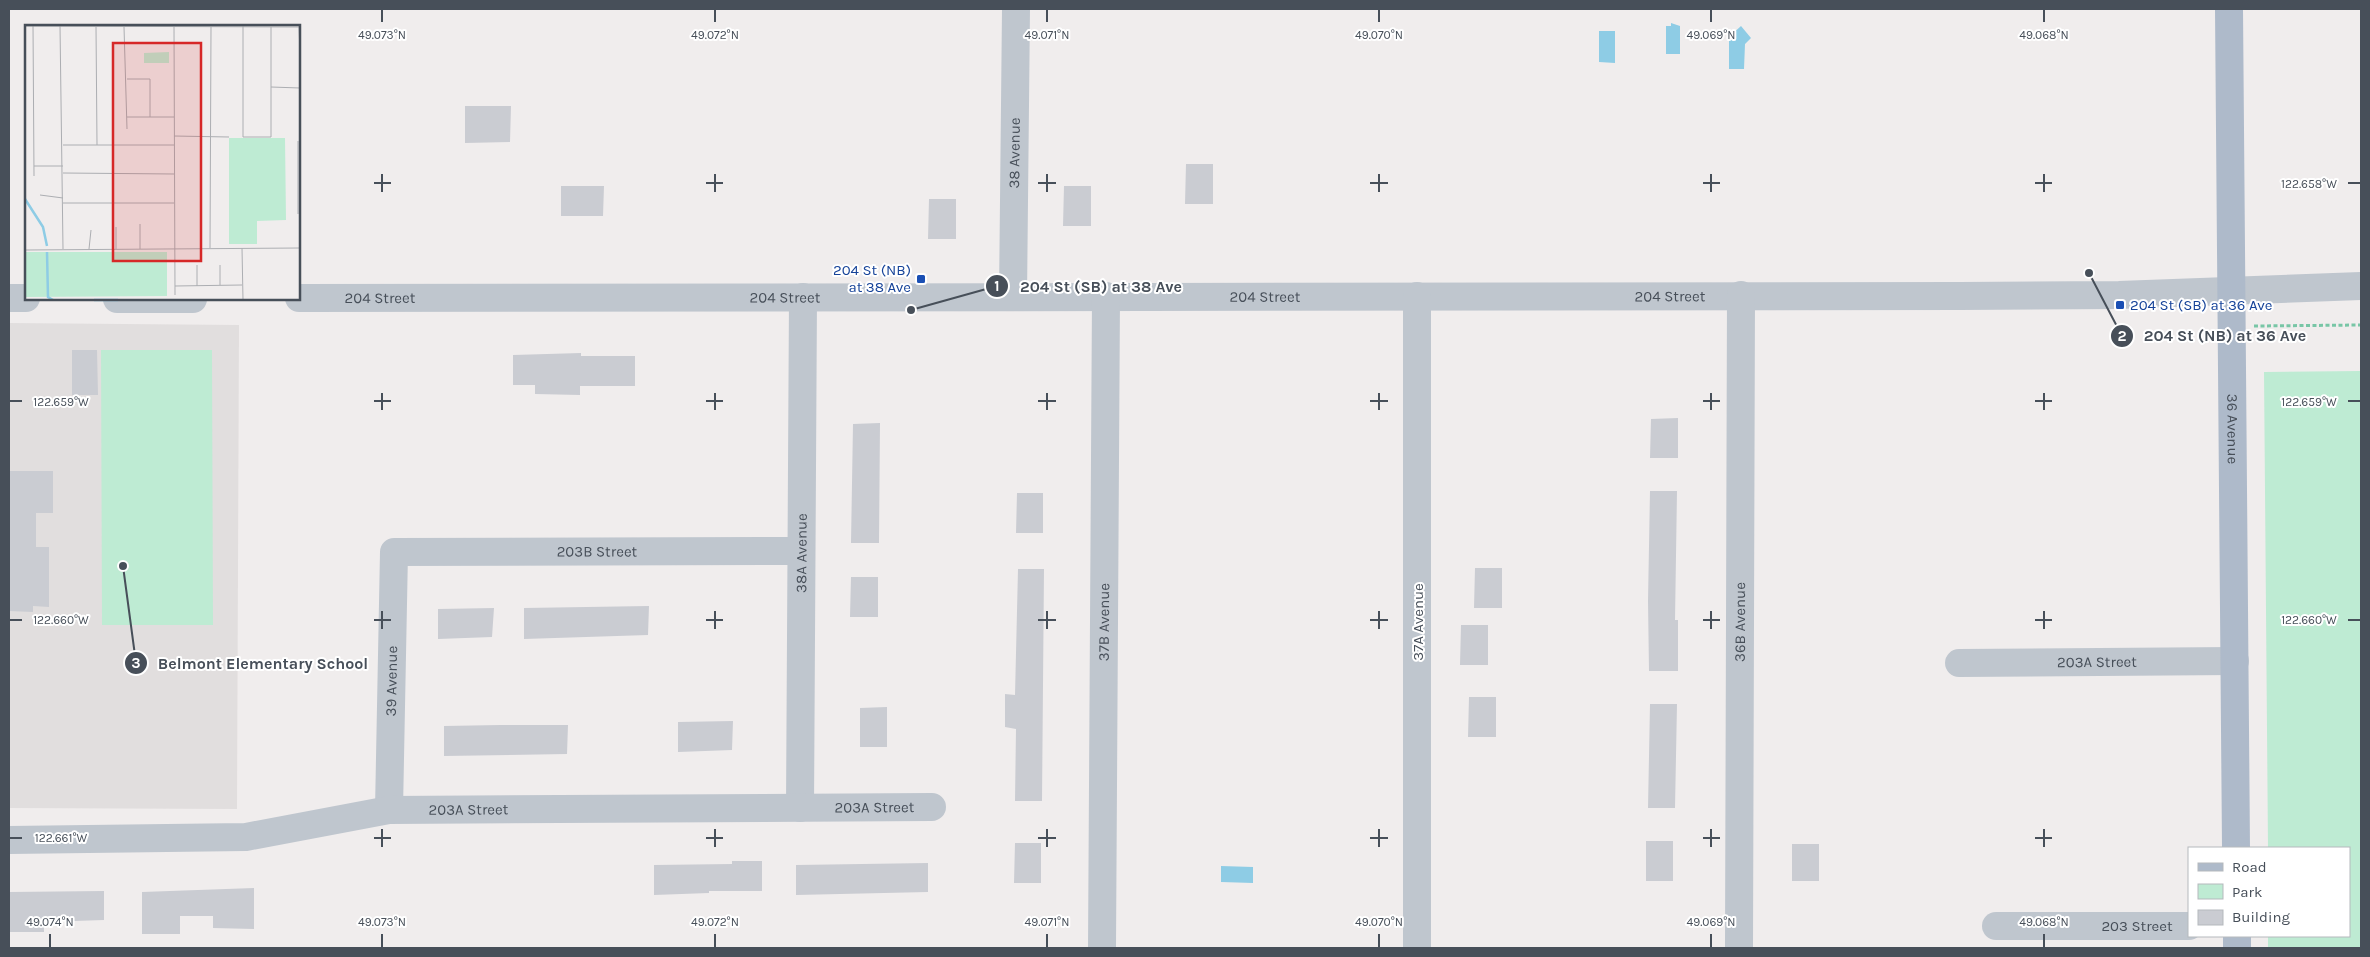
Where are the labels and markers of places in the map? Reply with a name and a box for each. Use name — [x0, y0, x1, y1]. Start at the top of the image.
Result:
place label: 204 St (NB) at 38 Ave — [833, 261, 911, 296]
callout: 204 St (SB) at 38 Ave — [985, 271, 1192, 302]
marker: 204 St (NB) at 38 Ave — [915, 273, 927, 285]
place label: 204 St (SB) at 36 Ave — [2130, 296, 2272, 314]
marker: 204 St (SB) at 36 Ave — [2114, 299, 2126, 311]
callout: 204 St (NB) at 36 Ave — [2109, 320, 2317, 351]
callout: Belmont Elementary School — [123, 648, 378, 679]

